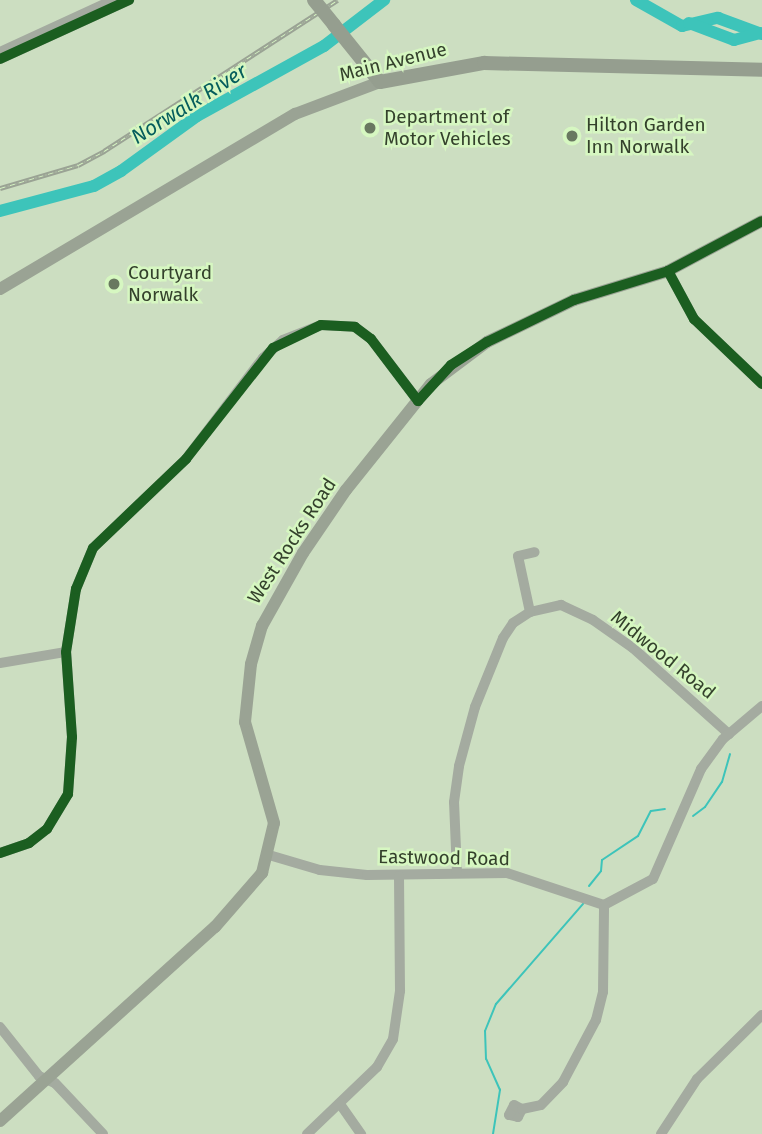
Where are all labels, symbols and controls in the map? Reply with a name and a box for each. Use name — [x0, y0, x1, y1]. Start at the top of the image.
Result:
street label: Main Avenue — [337, 38, 449, 86]
water label: Norwalk River — [127, 58, 251, 150]
place label: Department of Motor Vehicles — [384, 106, 511, 150]
place label: Hilton Garden Inn Norwalk — [586, 114, 706, 158]
marker: Department of Motor Vehicles — [362, 120, 378, 136]
marker: Hilton Garden Inn Norwalk — [564, 128, 580, 144]
place label: Courtyard Norwalk — [128, 262, 212, 306]
marker: Courtyard Norwalk — [106, 276, 122, 292]
street label: West Rocks Road — [243, 474, 341, 608]
street label: Midwood Road — [606, 606, 720, 704]
street label: Eastwood Road — [378, 845, 510, 871]

